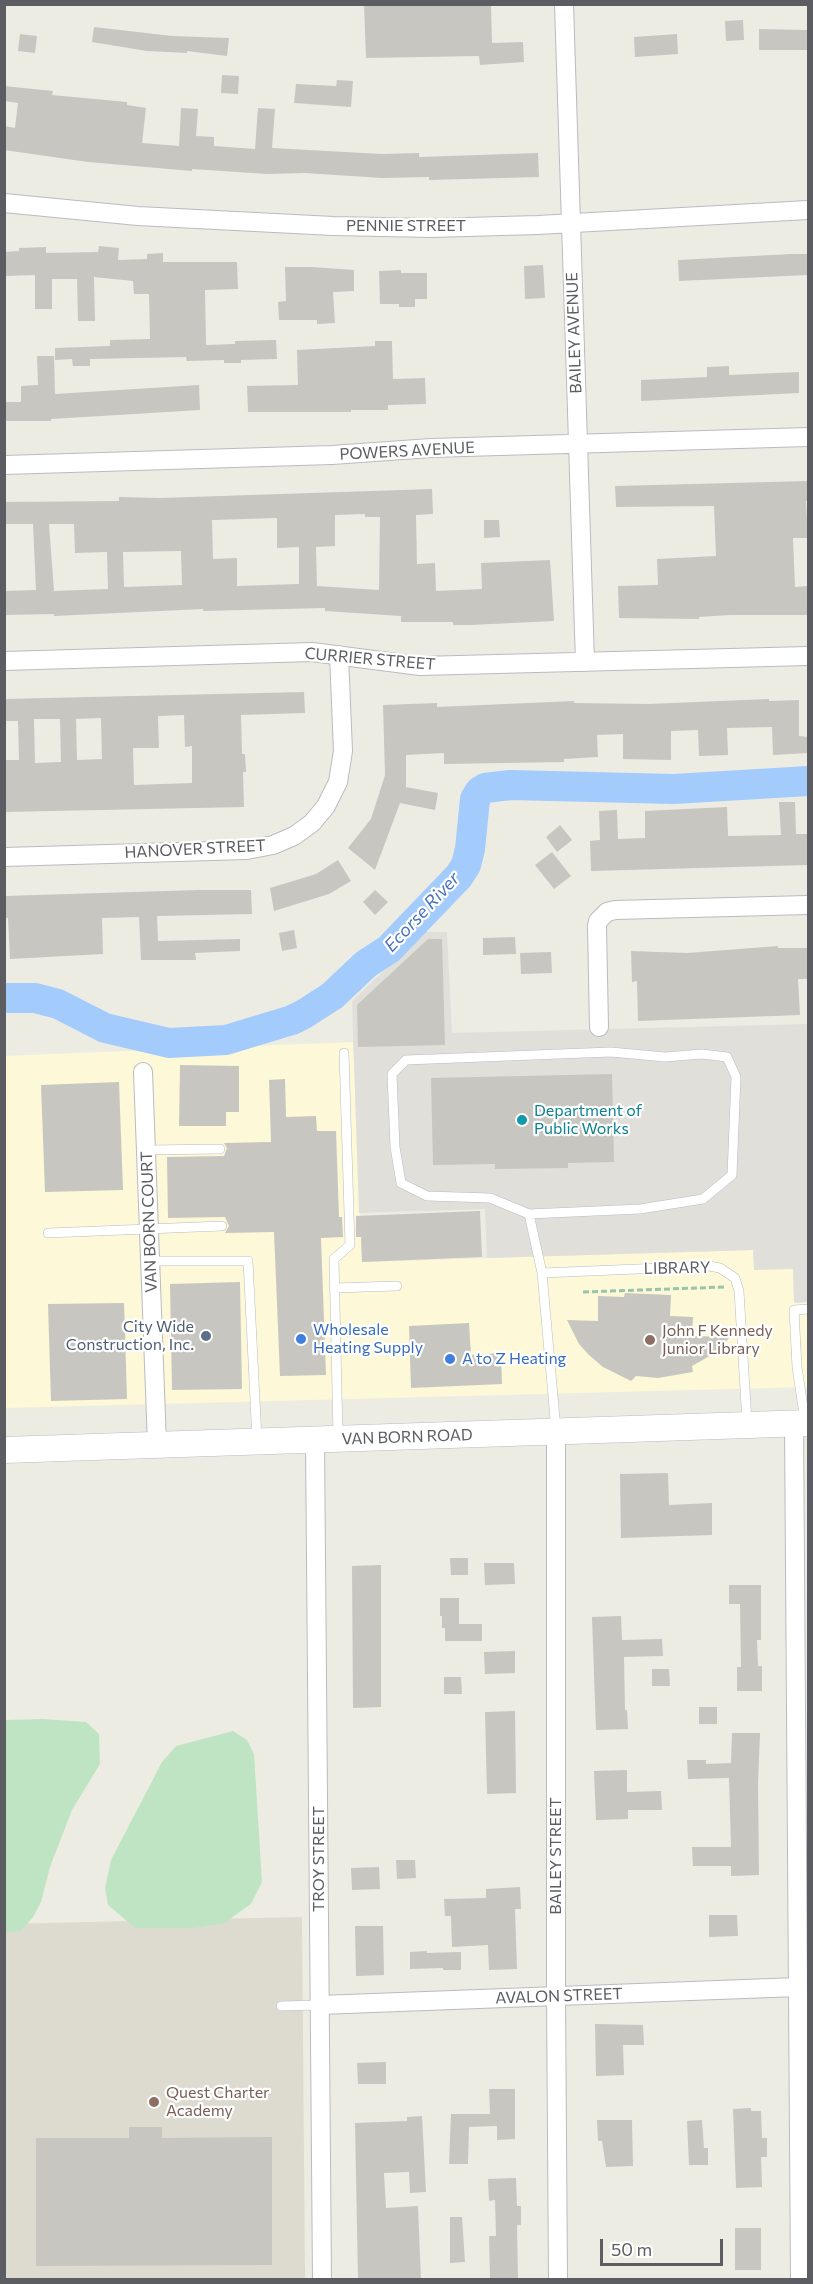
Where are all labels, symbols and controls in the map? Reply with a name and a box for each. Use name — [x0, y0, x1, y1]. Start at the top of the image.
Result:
street label: PENNIE STREET — [346, 216, 466, 236]
street label: BAILEY AVENUE — [562, 272, 586, 394]
street label: POWERS AVENUE — [339, 438, 475, 464]
street label: CURRIER STREET — [304, 644, 436, 674]
street label: HANOVER STREET — [124, 836, 266, 862]
water label: Ecorse River — [380, 868, 464, 956]
place label: Department of Public Works — [534, 1101, 642, 1139]
marker: Department of Public Works — [515, 1113, 529, 1127]
street label: VAN BORN COURT — [137, 1151, 161, 1293]
street label: LIBRARY — [644, 1258, 710, 1278]
place label: City Wide Construction, Inc. — [66, 1317, 194, 1355]
place label: Wholesale Heating Supply — [313, 1320, 423, 1358]
place label: John F Kennedy Junior Library — [662, 1321, 773, 1359]
marker: City Wide Construction, Inc. — [199, 1329, 213, 1343]
marker: Wholesale Heating Supply — [294, 1332, 308, 1346]
marker: John F Kennedy Junior Library — [643, 1333, 657, 1347]
place label: A to Z Heating — [462, 1349, 566, 1369]
marker: A to Z Heating — [443, 1352, 457, 1366]
street label: VAN BORN ROAD — [341, 1425, 473, 1449]
street label: BAILEY STREET — [546, 1797, 566, 1915]
street label: TROY STREET — [309, 1806, 329, 1912]
street label: AVALON STREET — [495, 1984, 623, 2008]
place label: Quest Charter Academy — [166, 2083, 269, 2121]
marker: Quest Charter Academy — [147, 2095, 161, 2109]
scale bar — [603, 2227, 726, 2265]
text: 50 m — [611, 2238, 652, 2260]

